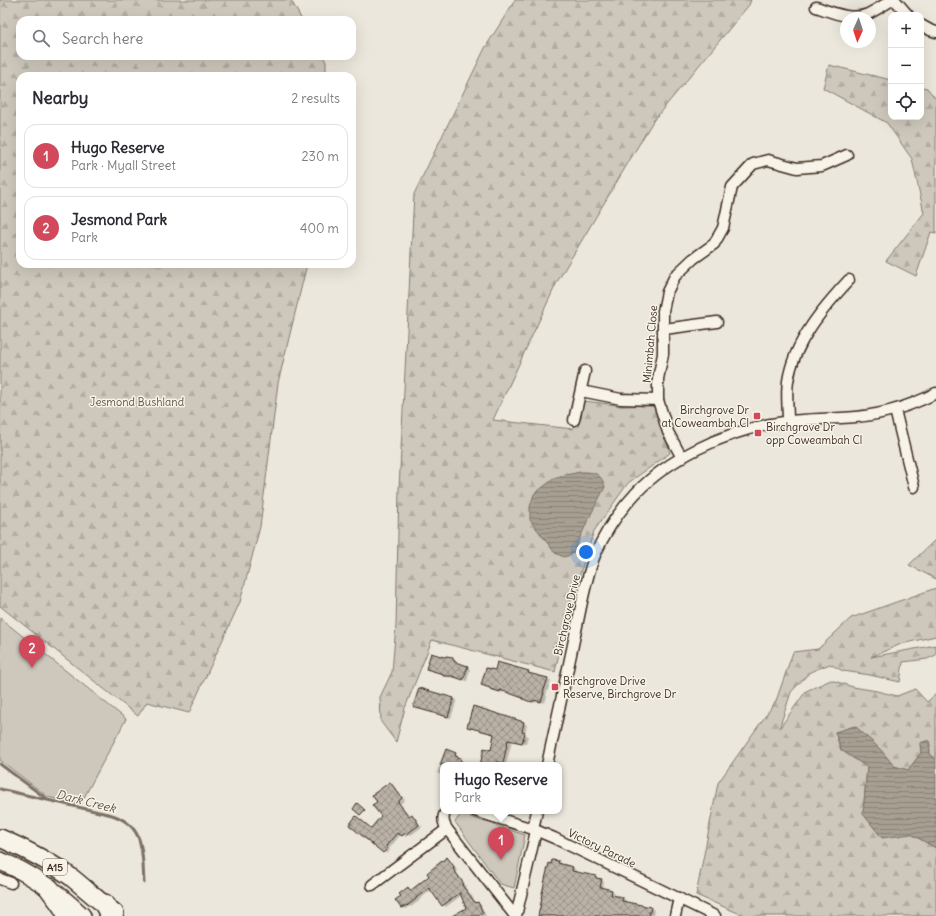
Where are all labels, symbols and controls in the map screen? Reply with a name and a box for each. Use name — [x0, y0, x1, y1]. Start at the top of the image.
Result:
north arrow — [840, 12, 876, 48]
map controls — [888, 12, 924, 120]
button: + — [888, 12, 924, 48]
search box — [16, 16, 356, 60]
icon: search — [30, 27, 52, 49]
text: Search here — [62, 29, 143, 48]
button: − — [888, 48, 924, 84]
button: locate — [888, 84, 924, 120]
text: Nearby — [32, 87, 88, 109]
text: 2 results — [291, 90, 340, 107]
text: Hugo Reserve — [71, 138, 165, 157]
text: 1 — [43, 148, 49, 165]
text: 230 m — [301, 148, 339, 165]
text: Park · Myall Street — [71, 157, 176, 174]
text: Jesmond Park — [71, 210, 167, 229]
text: 2 — [42, 220, 50, 237]
text: 400 m — [300, 220, 339, 237]
text: Park — [71, 229, 98, 246]
street label: Minimbah Close — [640, 304, 660, 383]
park label: Jesmond Bushland — [90, 395, 185, 409]
place label: Birchgrove Dr at Coweambah Cl — [662, 403, 750, 430]
marker: Birchgrove Dr at Coweambah Cl — [752, 411, 762, 421]
place label: Birchgrove Dr opp Coweambah Cl — [766, 420, 862, 447]
marker: Birchgrove Dr opp Coweambah Cl — [753, 428, 763, 438]
your location — [576, 542, 596, 562]
street label: Birchgrove Drive — [551, 573, 583, 657]
pin: 2 — [19, 635, 45, 668]
place label: Birchgrove Drive Reserve, Birchgrove Dr — [563, 674, 677, 701]
marker: Birchgrove Drive Reserve, Birchgrove Dr — [550, 682, 560, 692]
popup — [440, 762, 562, 814]
text: Hugo Reserve — [454, 770, 548, 789]
water label: Dark Creek — [55, 786, 118, 816]
text: Park — [454, 789, 481, 806]
street label: Victory Parade — [566, 826, 638, 870]
pin: 1 — [488, 827, 514, 860]
road number: A15 — [43, 859, 67, 875]

